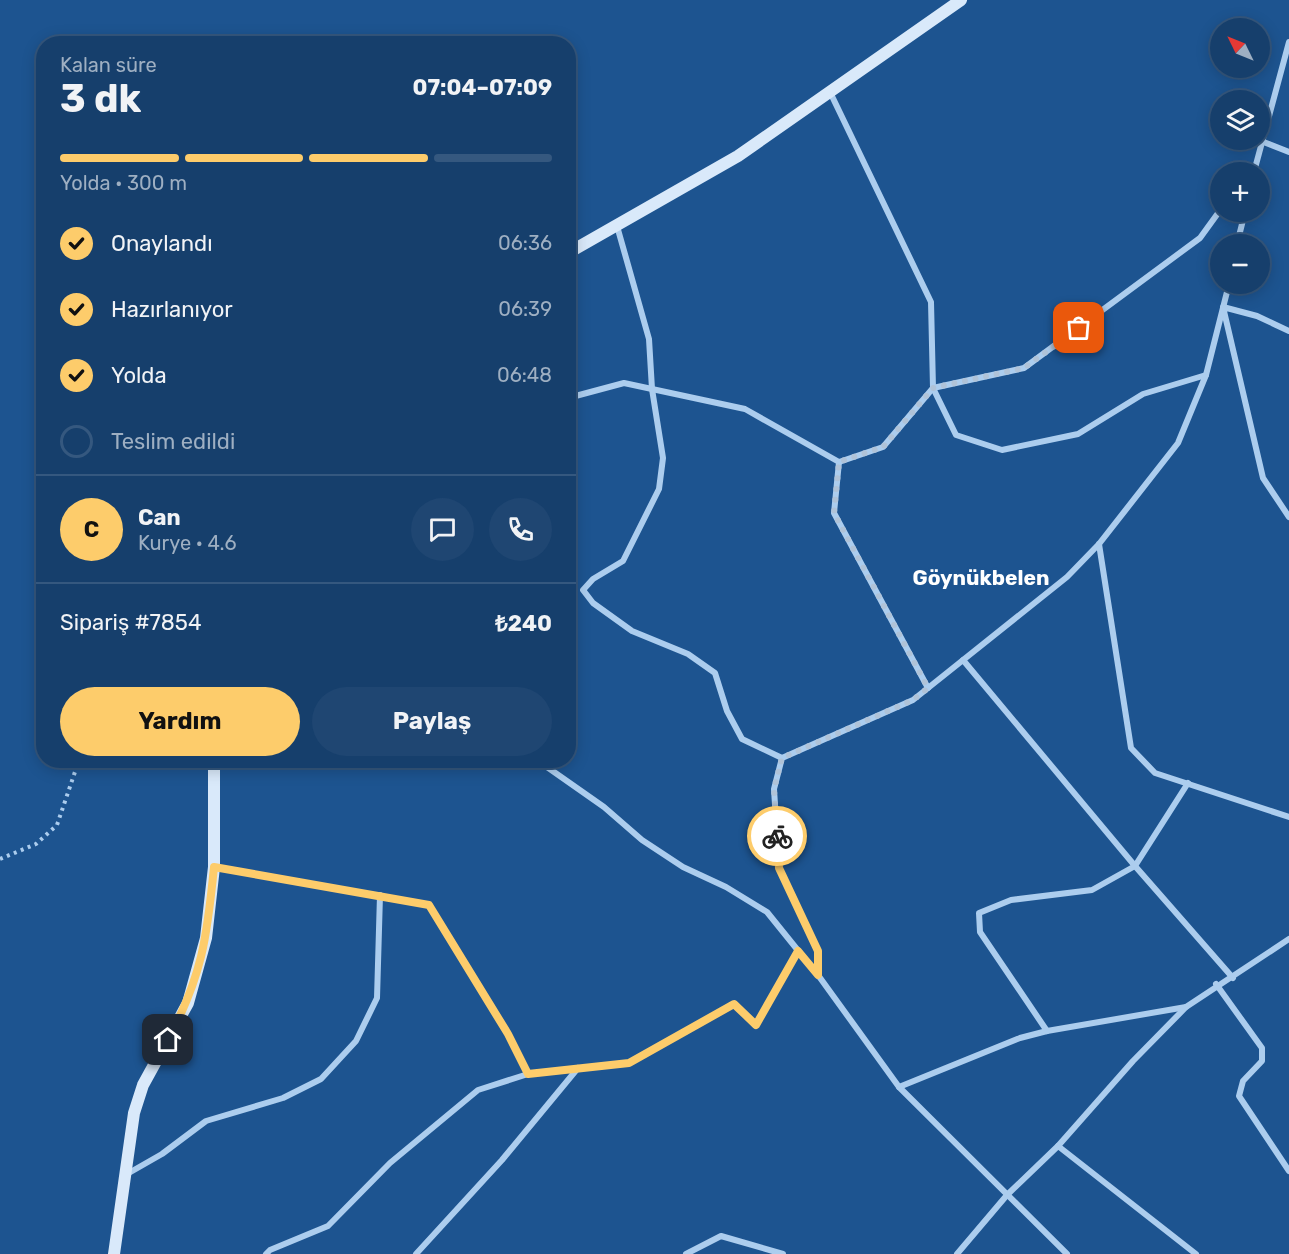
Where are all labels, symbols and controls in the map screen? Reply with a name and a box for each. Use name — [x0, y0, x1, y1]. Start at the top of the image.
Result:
north arrow — [1210, 18, 1270, 78]
map controls — [1210, 18, 1270, 294]
text: Kalan süre — [60, 53, 157, 77]
text: 07:04–07:09 — [412, 74, 552, 101]
text: 3 dk — [60, 76, 141, 122]
button: layers — [1210, 90, 1270, 150]
button: + — [1210, 162, 1270, 222]
text: Yolda · 300 m — [60, 171, 187, 195]
icon: check — [60, 227, 93, 260]
text: Onaylandı — [111, 230, 213, 257]
text: 06:36 — [498, 231, 552, 255]
button: − — [1210, 234, 1270, 294]
icon: check — [60, 293, 93, 326]
text: Hazırlanıyor — [111, 296, 233, 323]
text: 06:39 — [498, 297, 552, 321]
pin — [1053, 302, 1104, 353]
icon: bag — [1062, 311, 1095, 344]
icon: check — [60, 359, 93, 392]
text: Yolda — [111, 362, 167, 389]
text: 06:48 — [497, 363, 552, 387]
text: Teslim edildi — [111, 428, 235, 455]
button: chat — [411, 498, 474, 561]
button: phone — [489, 498, 552, 561]
text: Can — [138, 504, 181, 531]
text: C — [84, 516, 99, 543]
text: Kurye · 4.6 — [138, 531, 236, 555]
district label: Göynükbelen — [913, 565, 1049, 590]
text: Sipariş #7854 — [60, 609, 202, 636]
text: ₺240 — [495, 610, 552, 637]
button: Yardım — [60, 687, 300, 756]
button: Paylaş — [312, 687, 552, 756]
courier — [747, 806, 807, 866]
icon: bike — [761, 820, 794, 853]
pin — [142, 1014, 193, 1065]
icon: home — [151, 1023, 184, 1056]

